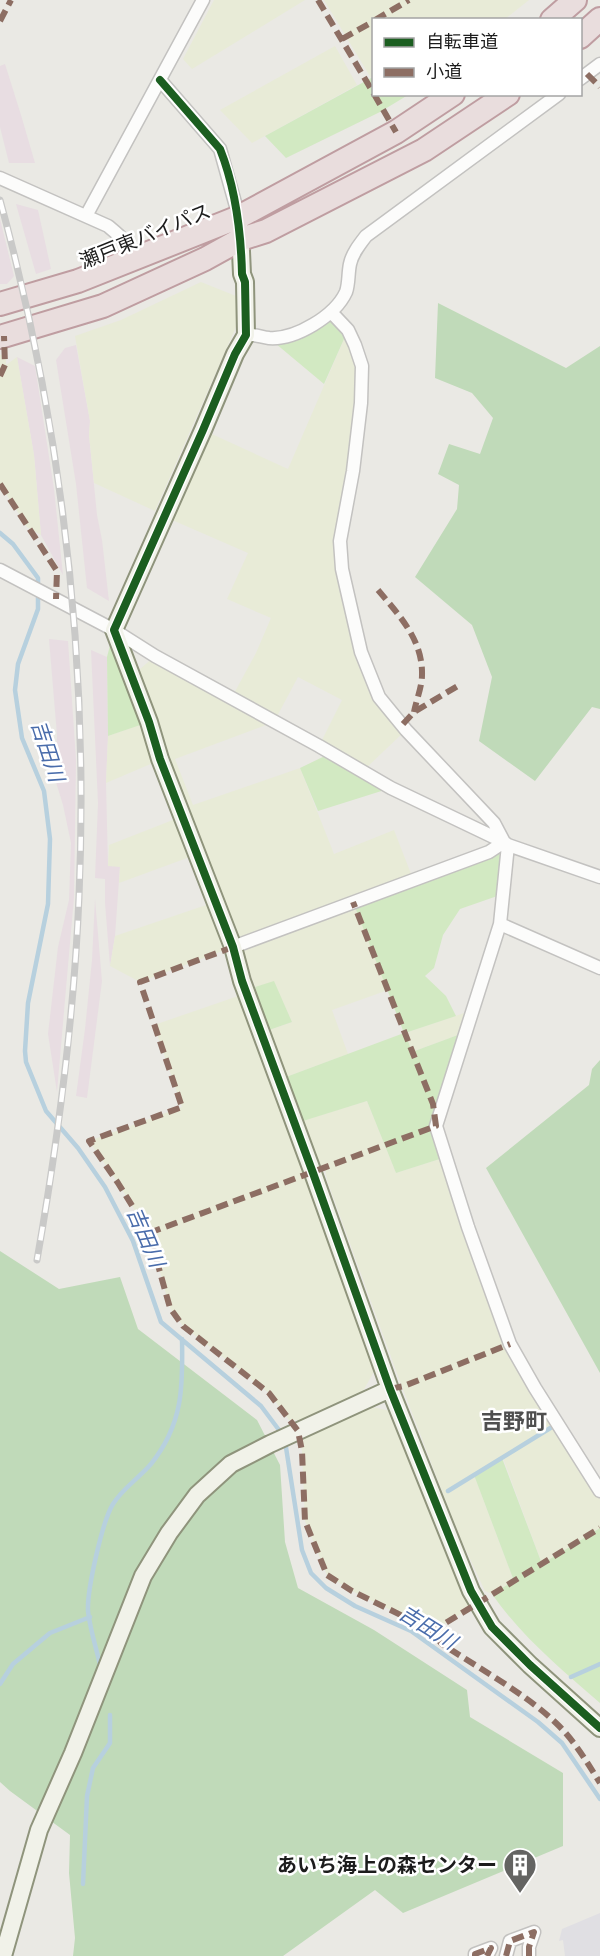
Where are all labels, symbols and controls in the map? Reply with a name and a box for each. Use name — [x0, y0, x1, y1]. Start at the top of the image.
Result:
legend — [372, 18, 582, 96]
text: 自転車道 — [426, 31, 498, 52]
text: 小道 — [426, 61, 462, 82]
street label: 瀬戸東バイパス — [76, 199, 214, 273]
water label: 吉田川 — [26, 717, 70, 787]
water label: 吉田川 — [122, 1203, 171, 1273]
district label: 吉野町 — [481, 1408, 547, 1434]
water label: 吉田川 — [395, 1600, 463, 1655]
building icon: あいち海上の森センター — [502, 1847, 538, 1894]
place label: あいち海上の森センター — [277, 1853, 497, 1877]

